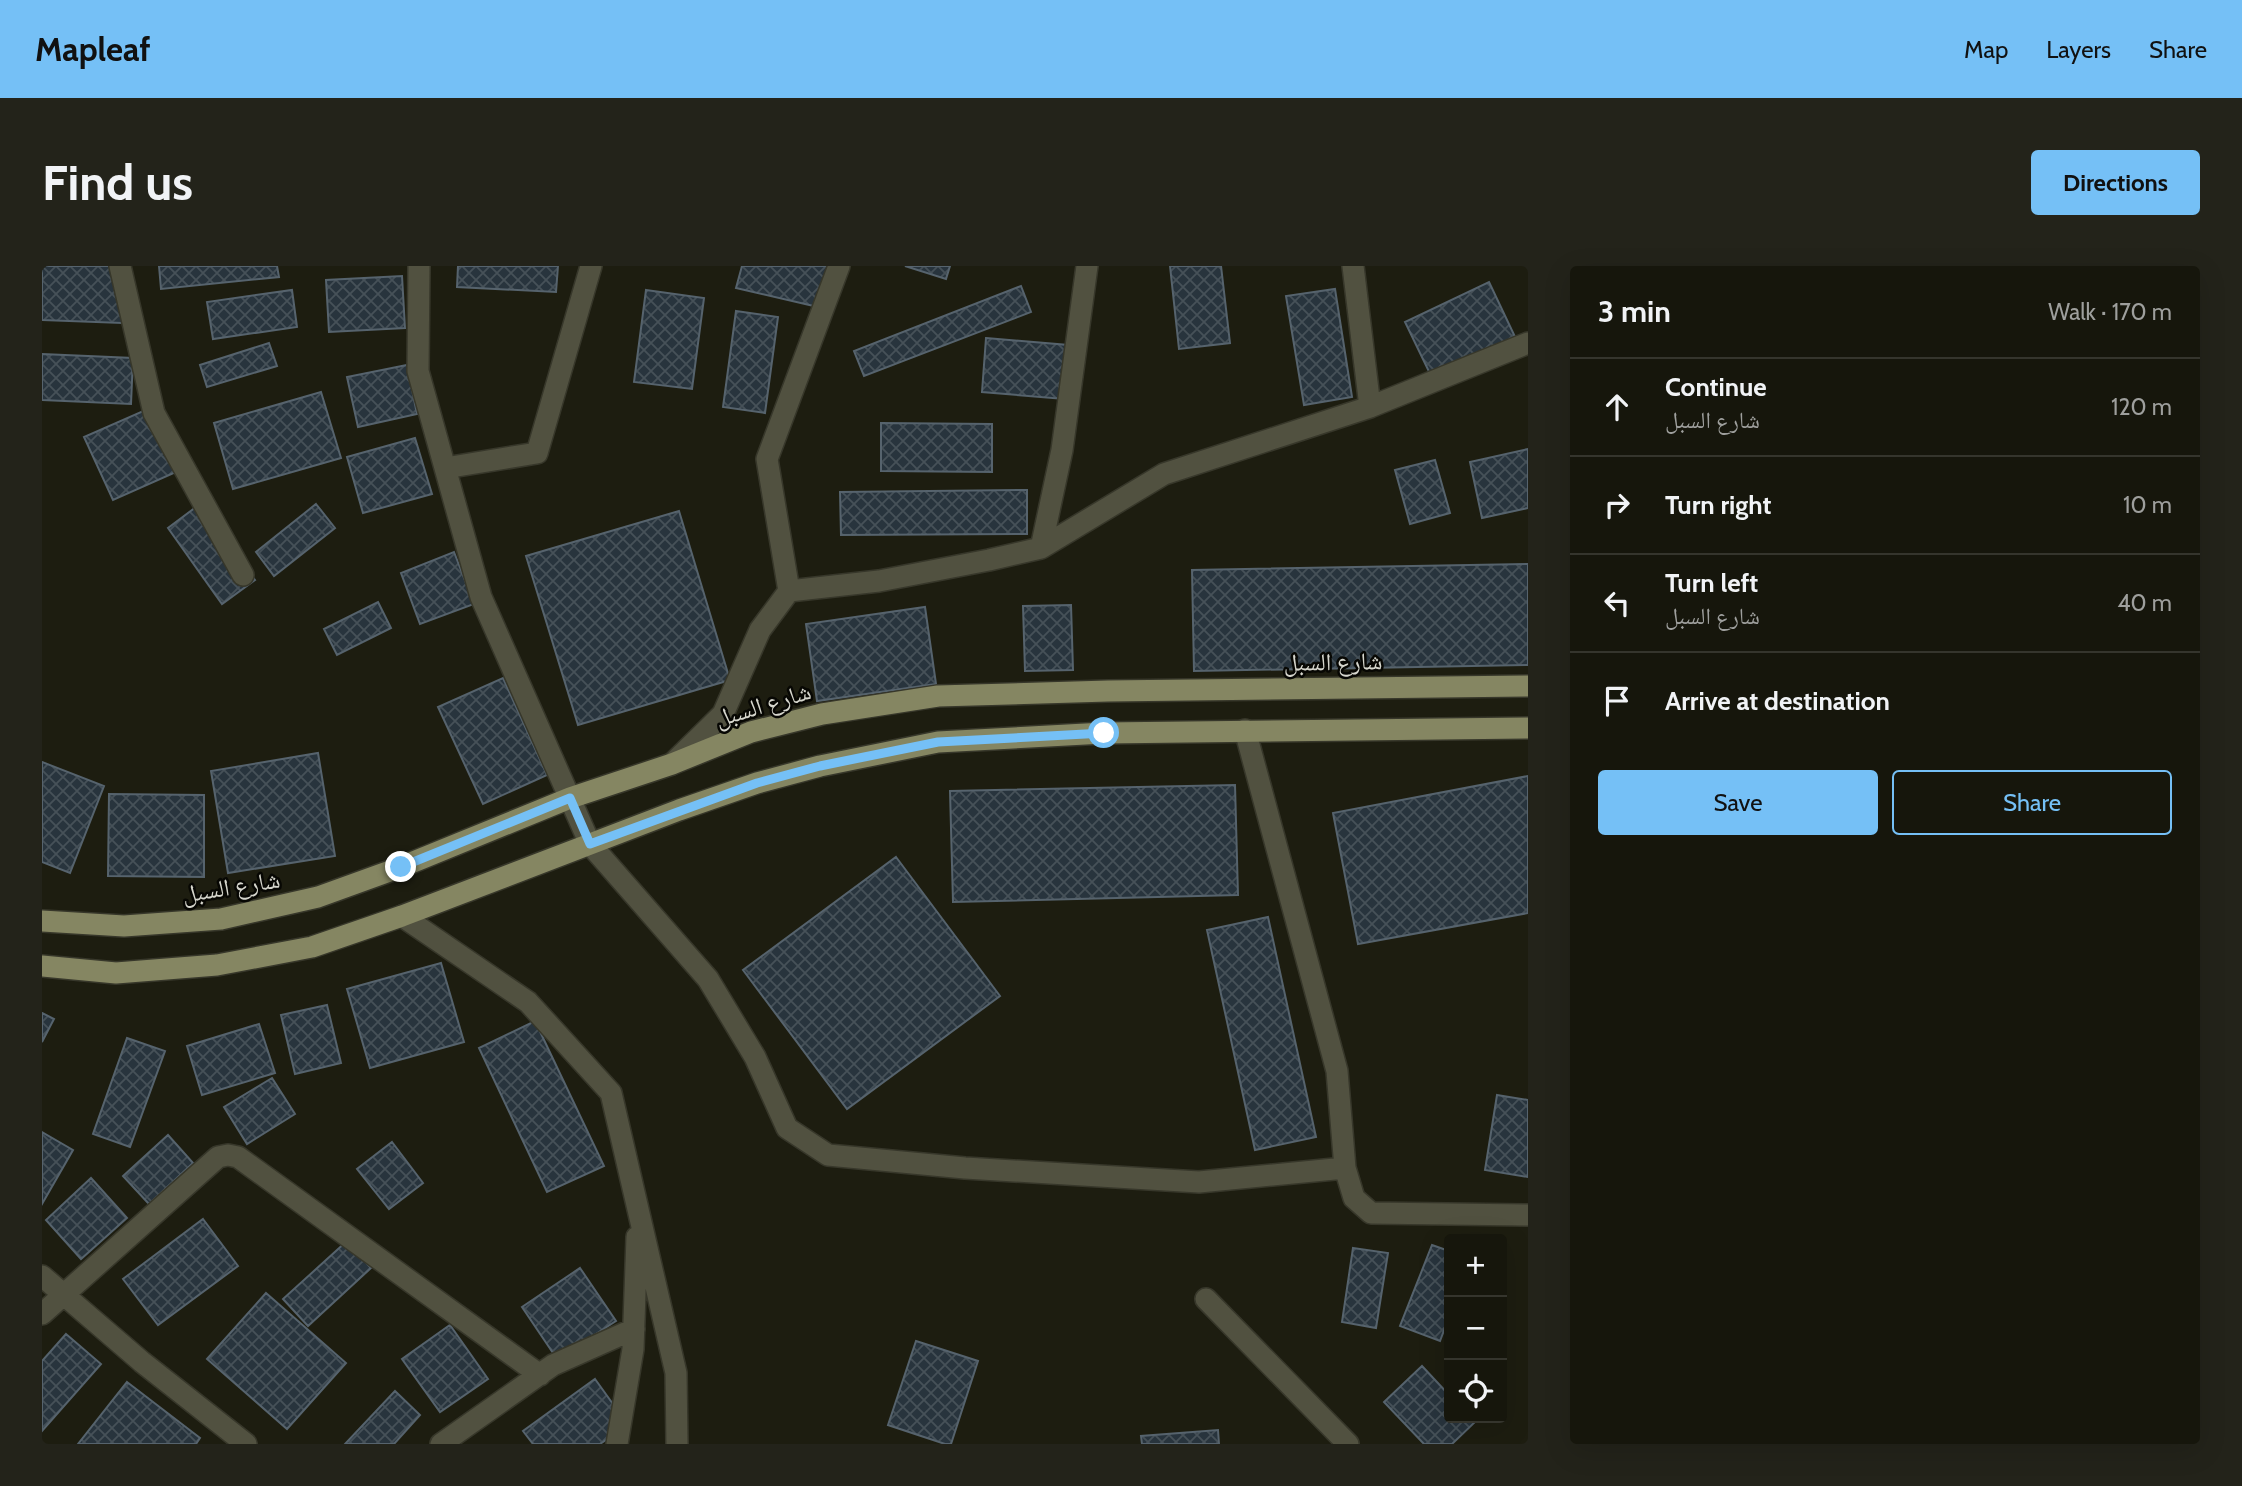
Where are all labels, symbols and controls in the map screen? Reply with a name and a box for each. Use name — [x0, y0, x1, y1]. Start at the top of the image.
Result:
text: Mapleaf — [35, 29, 151, 69]
text: Map — [1964, 35, 2008, 64]
text: Layers — [2046, 35, 2111, 64]
text: Share — [2149, 35, 2207, 64]
button: Directions — [2031, 150, 2200, 215]
text: Find us — [42, 153, 193, 212]
text: 3 min — [1598, 293, 1671, 330]
text: Walk · 170 m — [2048, 298, 2172, 326]
text: Continue — [1665, 371, 1767, 403]
icon: ahead — [1598, 388, 1636, 426]
text: 120 m — [2111, 393, 2172, 421]
text: شارع السبل — [1665, 406, 1760, 434]
icon: right — [1598, 486, 1636, 524]
text: Turn right — [1665, 489, 1771, 521]
text: 10 m — [2123, 491, 2172, 519]
text: Turn left — [1665, 567, 1758, 599]
icon: left — [1598, 584, 1636, 622]
text: 40 m — [2117, 589, 2172, 617]
text: شارع السبل — [1665, 602, 1760, 630]
street label: شارع السبل — [1283, 646, 1383, 678]
street label: شارع السبل — [711, 676, 815, 734]
icon: arrive — [1598, 682, 1636, 720]
text: Arrive at destination — [1665, 685, 1890, 717]
route start — [1088, 717, 1119, 748]
button: Save — [1598, 770, 1878, 835]
button: Share — [1892, 770, 2172, 835]
route end — [385, 851, 416, 882]
street label: شارع السبل — [180, 864, 282, 910]
map controls — [1444, 1234, 1507, 1423]
button: + — [1444, 1234, 1507, 1297]
button: − — [1444, 1297, 1507, 1360]
button: locate — [1444, 1360, 1507, 1423]

